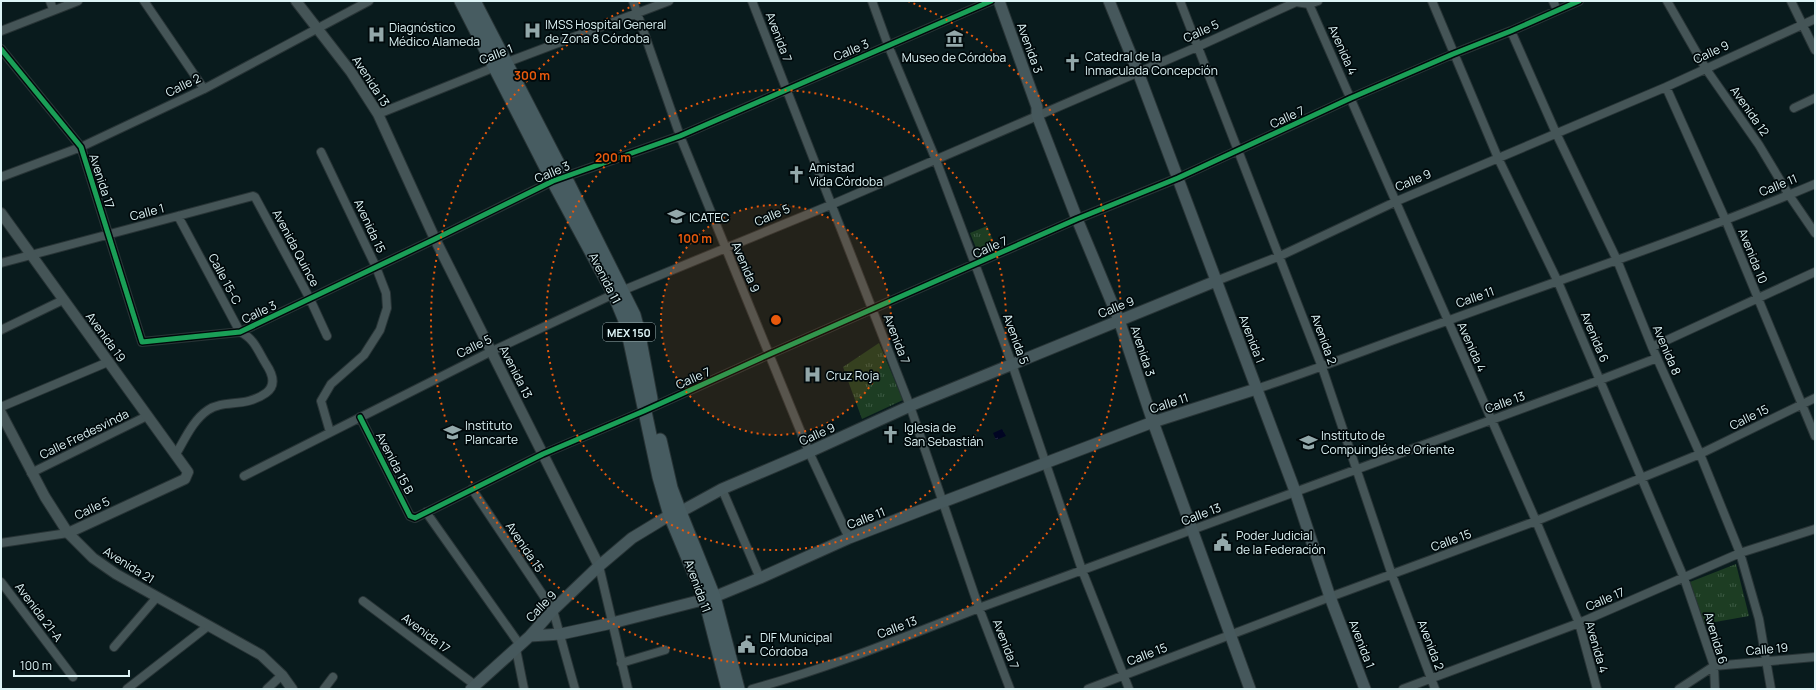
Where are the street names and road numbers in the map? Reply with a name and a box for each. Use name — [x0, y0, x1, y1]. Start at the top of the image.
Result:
street label: Avenida 7 — [762, 10, 796, 64]
street label: Calle 5 — [1181, 16, 1222, 46]
street label: Avenida 3 — [1013, 20, 1047, 76]
street label: Avenida 4 — [1324, 22, 1362, 78]
street label: Calle 3 — [831, 35, 871, 65]
street label: Calle 9 — [1690, 36, 1732, 68]
street label: Calle 1 — [477, 40, 515, 68]
street label: Avenida 13 — [348, 52, 394, 110]
street label: Calle 2 — [163, 69, 204, 101]
street label: Avenida 12 — [1727, 83, 1774, 140]
street label: Calle 7 — [1267, 102, 1307, 132]
street label: Avenida 17 — [85, 151, 119, 211]
street label: Calle 3 — [532, 157, 572, 187]
street label: Calle 9 — [1392, 165, 1434, 195]
street label: Calle 11 — [1756, 170, 1800, 200]
street label: Avenida 15 — [350, 196, 390, 256]
street label: Calle 1 — [128, 199, 166, 225]
street label: Calle 5 — [752, 200, 793, 230]
street label: Avenida Quince — [269, 206, 323, 290]
street label: Avenida 10 — [1734, 226, 1772, 286]
street label: Calle 7 — [970, 232, 1010, 262]
street label: Avenida 9 — [728, 239, 764, 295]
street label: Avenida 11 — [585, 250, 625, 306]
street label: Calle 15-C — [204, 251, 246, 308]
street label: Calle 11 — [1453, 283, 1497, 311]
street label: Calle 9 — [1095, 292, 1137, 322]
street label: Calle 3 — [239, 296, 279, 328]
street label: Avenida 19 — [82, 309, 130, 365]
street label: Avenida 6 — [1577, 309, 1613, 365]
street label: Avenida 5 — [999, 311, 1033, 367]
street label: Avenida 2 — [1307, 311, 1341, 367]
street label: Avenida 7 — [880, 312, 914, 366]
street label: Avenida 1 — [1235, 312, 1269, 366]
street label: Avenida 4 — [1453, 319, 1491, 375]
street label: Avenida 8 — [1649, 322, 1685, 378]
road number: MEX 150 — [603, 323, 655, 341]
street label: Avenida 3 — [1127, 323, 1159, 379]
street label: Calle 5 — [454, 330, 495, 362]
street label: Avenida 13 — [495, 343, 537, 401]
street label: Calle 7 — [673, 363, 713, 393]
street label: Calle 13 — [1483, 387, 1527, 417]
street label: Calle 11 — [1148, 389, 1190, 417]
street label: Calle 15 — [1726, 400, 1772, 434]
street label: Calle Fredesvinda — [36, 405, 132, 463]
street label: Calle 9 — [796, 419, 838, 449]
street label: Avenida 15 B — [372, 429, 418, 497]
street label: Calle 5 — [72, 492, 113, 524]
street label: Calle 13 — [1179, 499, 1223, 529]
street label: Calle 11 — [844, 503, 888, 533]
street label: Avenida 15 — [502, 518, 548, 576]
street label: Calle 15 — [1428, 525, 1474, 555]
street label: Avenida 21 — [100, 543, 158, 587]
street label: Avenida 11 — [681, 557, 715, 615]
street label: Avenida 21-A — [11, 579, 67, 645]
street label: Calle 17 — [1583, 583, 1627, 615]
street label: Calle 9 — [522, 587, 560, 625]
street label: Avenida 17 — [398, 609, 454, 657]
street label: Avenida 6 — [1700, 610, 1732, 666]
street label: Calle 13 — [875, 612, 919, 642]
street label: Avenida 7 — [989, 617, 1023, 671]
street label: Avenida 1 — [1345, 617, 1379, 671]
street label: Avenida 2 — [1414, 617, 1448, 673]
street label: Avenida 4 — [1582, 619, 1612, 675]
street label: Calle 15 — [1124, 639, 1170, 669]
street label: Calle 19 — [1745, 639, 1789, 659]

